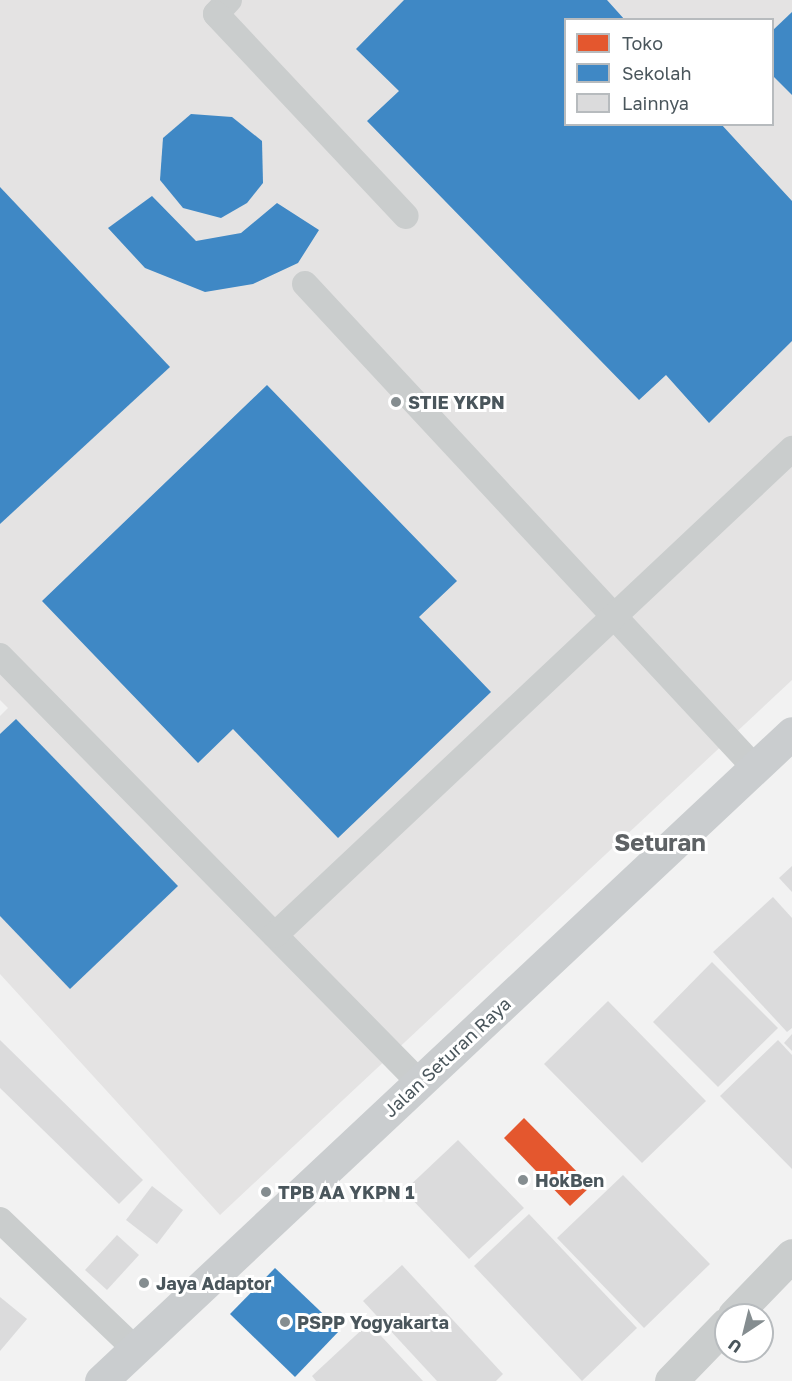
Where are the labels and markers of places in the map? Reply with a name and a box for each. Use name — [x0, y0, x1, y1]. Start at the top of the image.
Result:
place label: STIE YKPN — [408, 391, 505, 413]
marker: STIE YKPN — [389, 395, 403, 409]
place label: HokBen — [535, 1169, 604, 1191]
marker: HokBen — [516, 1173, 530, 1187]
place label: TPB AA YKPN 1 — [278, 1181, 415, 1203]
marker: TPB AA YKPN 1 — [259, 1185, 273, 1199]
place label: Jaya Adaptor — [156, 1272, 272, 1294]
marker: Jaya Adaptor — [137, 1276, 151, 1290]
place label: PSPP Yogyakarta — [297, 1311, 449, 1333]
marker: PSPP Yogyakarta — [278, 1315, 292, 1329]

